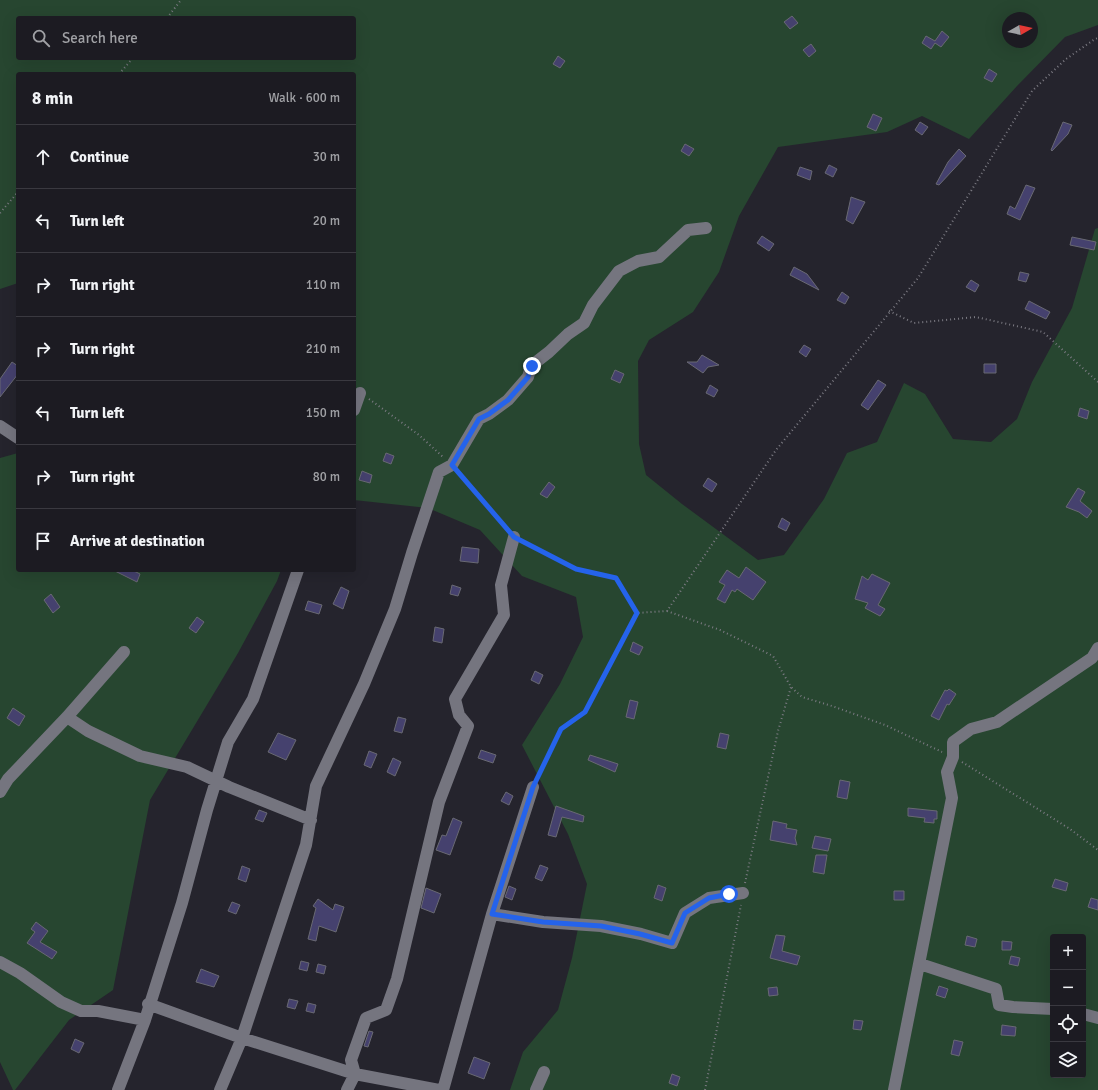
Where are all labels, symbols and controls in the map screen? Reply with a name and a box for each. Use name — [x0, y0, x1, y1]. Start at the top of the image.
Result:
north arrow — [1002, 12, 1038, 48]
search box — [16, 16, 356, 60]
icon: search — [30, 27, 52, 49]
text: Search here — [62, 29, 138, 47]
text: 8 min — [32, 88, 73, 109]
text: Walk · 600 m — [269, 90, 340, 106]
icon: ahead — [32, 146, 54, 168]
text: Continue — [70, 148, 129, 166]
text: 30 m — [313, 149, 340, 165]
icon: left — [32, 210, 54, 232]
text: Turn left — [70, 212, 124, 230]
text: 20 m — [313, 213, 340, 229]
icon: right — [32, 274, 54, 296]
text: Turn right — [70, 276, 135, 294]
text: 110 m — [306, 277, 340, 293]
icon: right — [32, 338, 54, 360]
text: Turn right — [70, 340, 135, 358]
text: 210 m — [306, 341, 340, 357]
route end — [523, 357, 541, 375]
icon: left — [32, 402, 54, 424]
text: Turn left — [70, 404, 124, 422]
text: 150 m — [306, 405, 340, 421]
icon: right — [32, 466, 54, 488]
text: Turn right — [70, 468, 135, 486]
text: 80 m — [313, 469, 340, 485]
icon: arrive — [32, 530, 54, 552]
text: Arrive at destination — [70, 532, 205, 550]
route start — [720, 885, 738, 903]
map controls — [1050, 934, 1086, 1078]
button: + — [1050, 934, 1086, 970]
button: − — [1050, 970, 1086, 1006]
button: locate — [1050, 1006, 1086, 1042]
button: layers — [1050, 1042, 1086, 1078]

